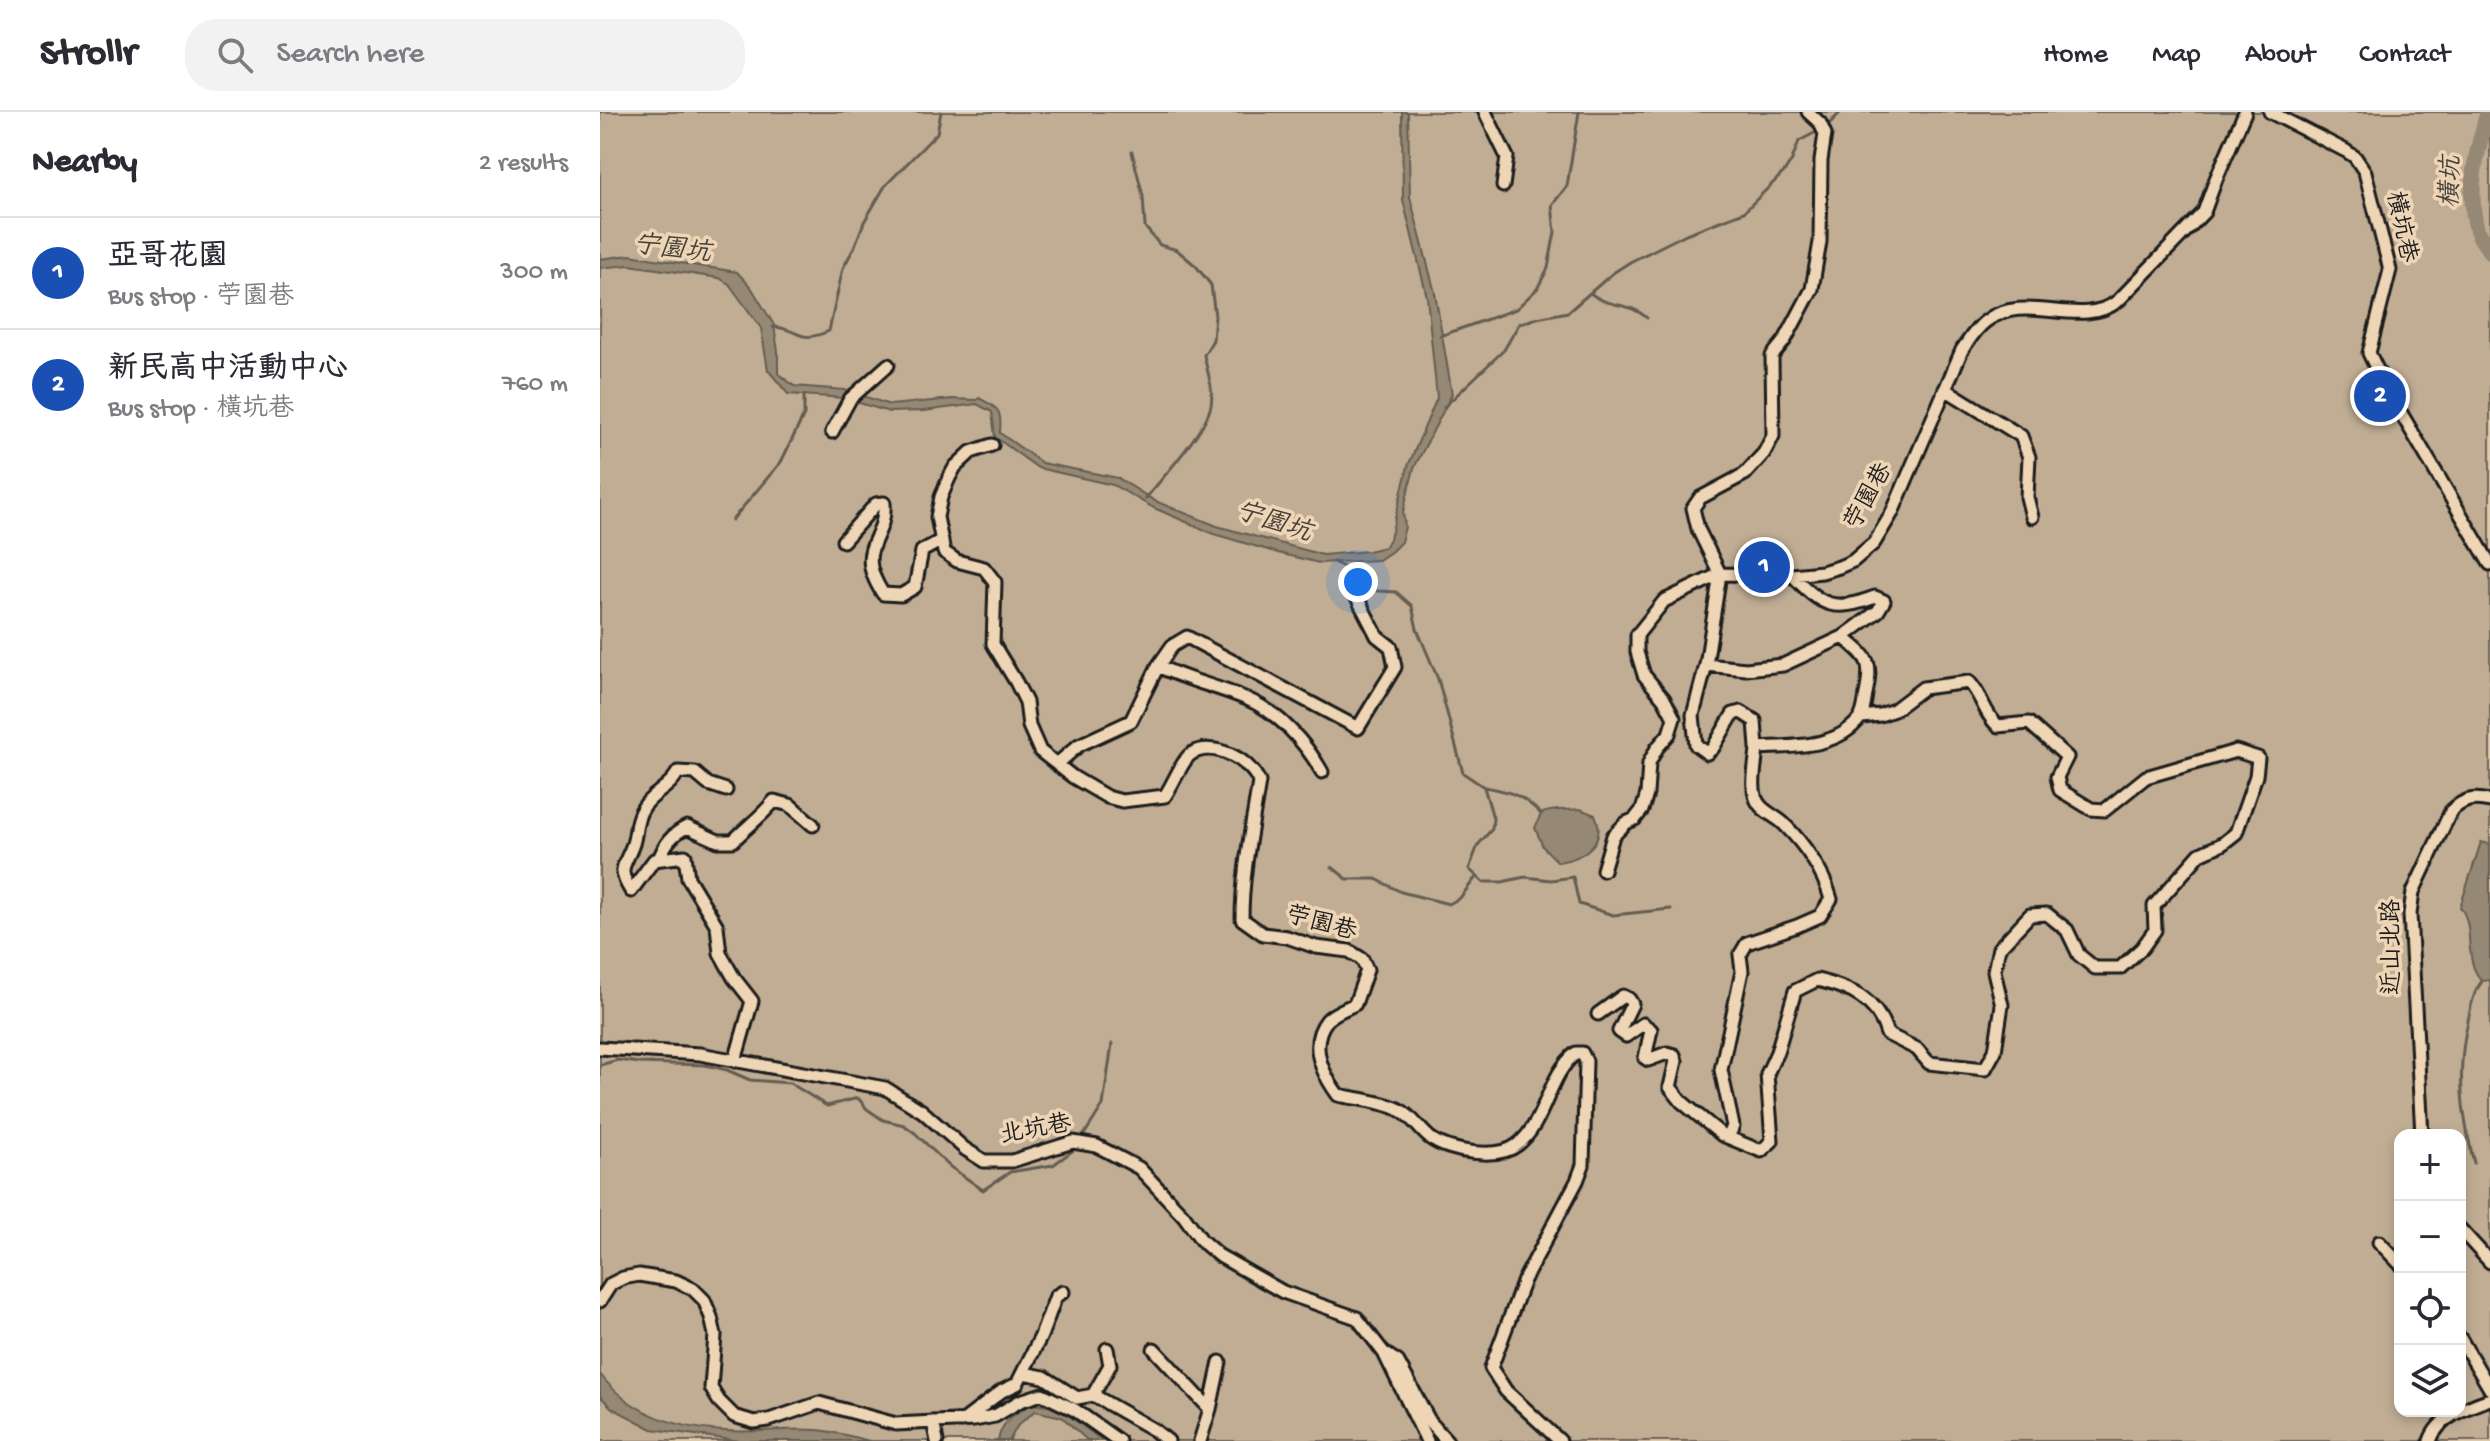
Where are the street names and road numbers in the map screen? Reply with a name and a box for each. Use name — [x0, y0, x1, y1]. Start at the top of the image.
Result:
street label: 橫坑巷 — [2378, 189, 2423, 265]
street label: 苧園巷 — [1839, 458, 1900, 536]
street label: 近山北路 — [2377, 899, 2408, 995]
street label: 苧園巷 — [1282, 901, 1360, 948]
street label: 北坑巷 — [998, 1109, 1074, 1152]

